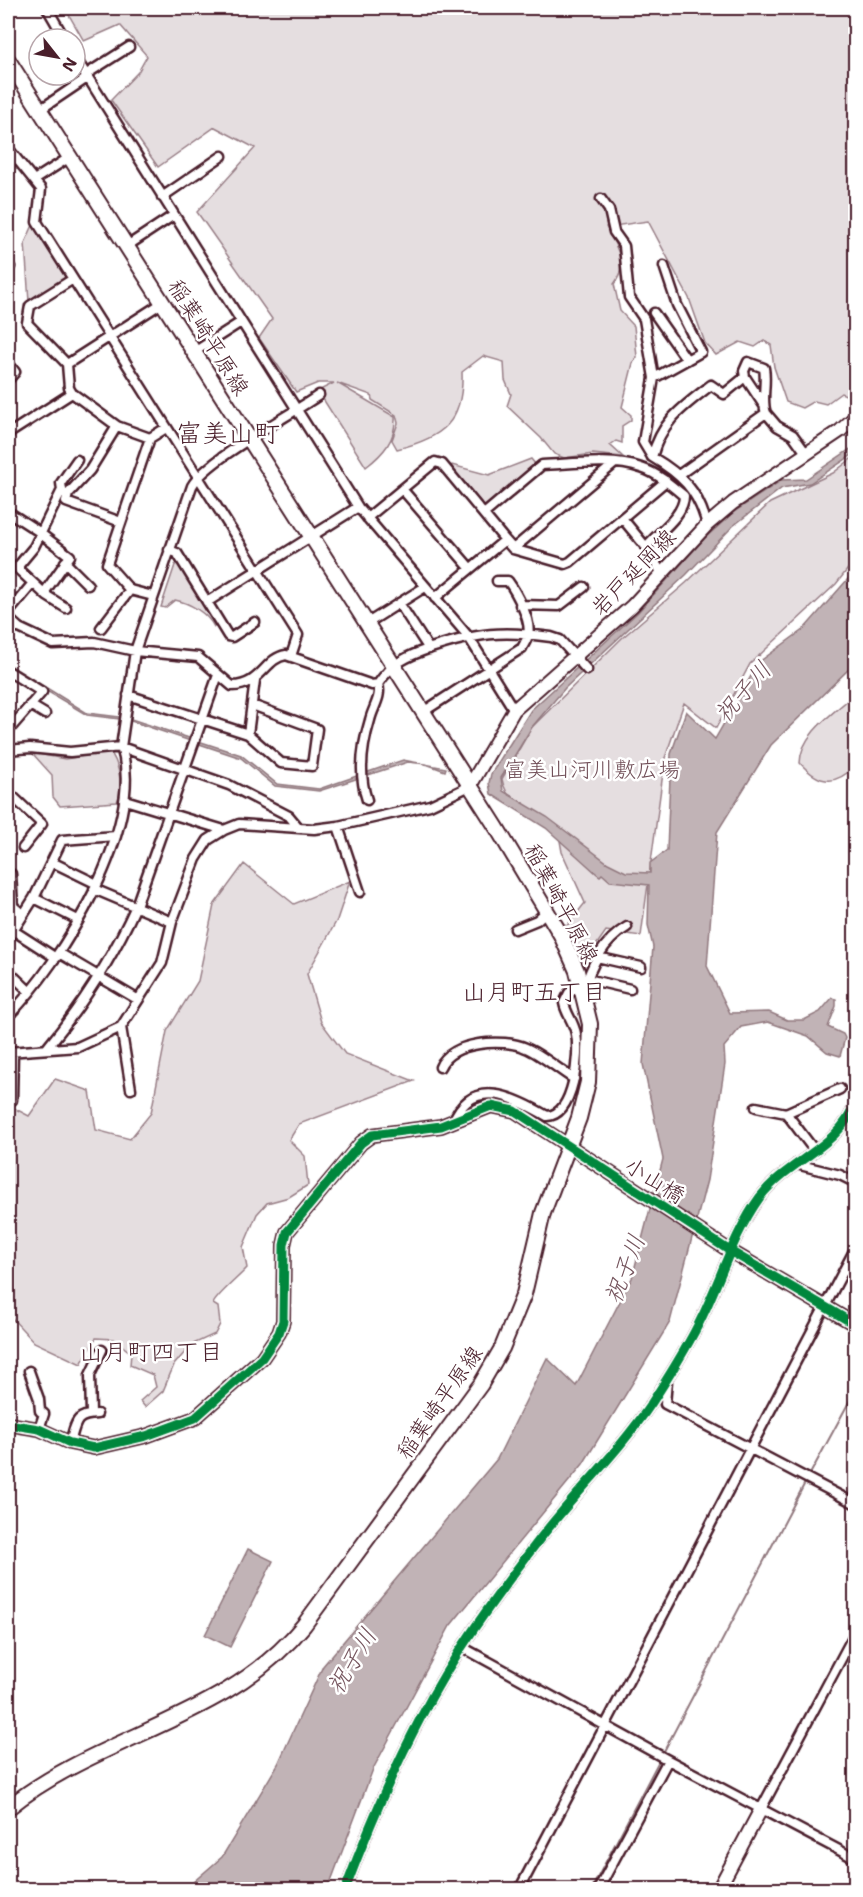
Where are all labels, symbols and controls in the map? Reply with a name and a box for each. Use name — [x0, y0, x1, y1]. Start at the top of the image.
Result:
north arrow — [27, 27, 87, 87]
text: N — [57, 54, 82, 75]
street label: 稲葉崎平原線 — [161, 274, 256, 401]
district label: 富美山町 — [176, 415, 280, 450]
street label: 岩戸延岡線 — [585, 523, 682, 622]
water label: 祝子川 — [707, 654, 779, 730]
park label: 富美山河川敷広場 — [504, 755, 680, 784]
street label: 稲葉崎平原線 — [518, 838, 605, 968]
district label: 山月町五丁目 — [462, 976, 606, 1008]
street label: 小山橋 — [619, 1151, 690, 1210]
water label: 祝子川 — [597, 1230, 653, 1308]
district label: 山月町四丁目 — [79, 1336, 223, 1368]
street label: 稲葉崎平原線 — [390, 1340, 489, 1465]
water label: 祝子川 — [320, 1622, 384, 1700]

